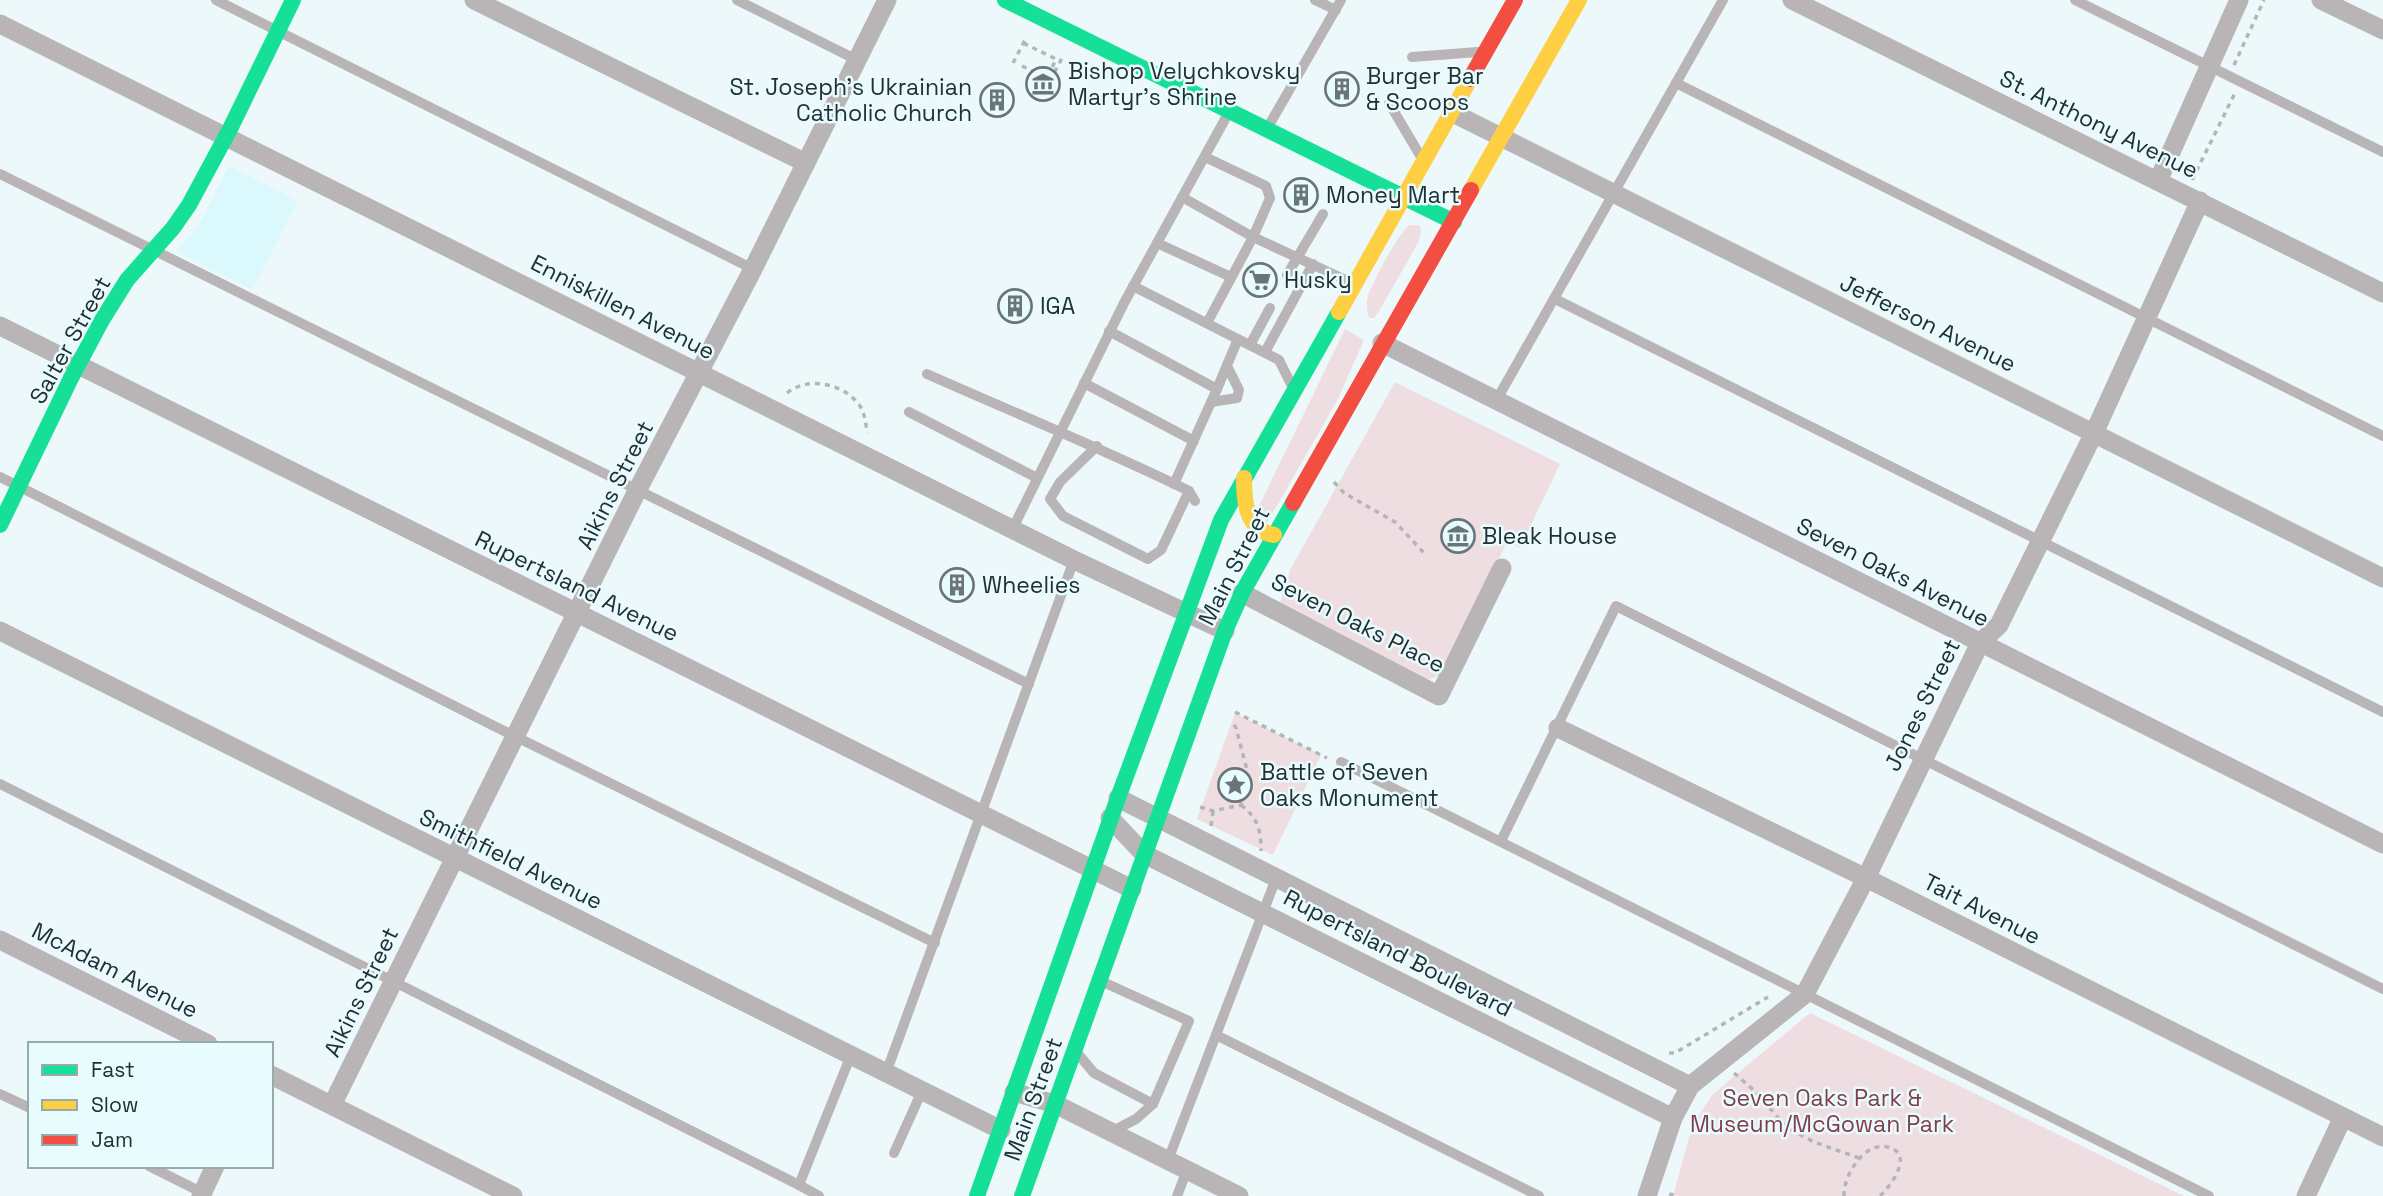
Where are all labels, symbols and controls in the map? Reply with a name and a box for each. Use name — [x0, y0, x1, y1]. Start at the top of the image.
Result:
place label: Bishop Velychkovsky Martyr’s Shrine — [1068, 56, 1300, 112]
place label: Burger Bar & Scoops — [1366, 61, 1484, 117]
street label: St. Anthony Avenue — [1995, 63, 2203, 185]
museum icon: Bishop Velychkovsky Martyr’s Shrine — [1024, 65, 1062, 103]
building icon: Burger Bar & Scoops — [1323, 70, 1361, 108]
place label: St. Joseph’s Ukrainian Catholic Church — [729, 72, 972, 128]
building icon: St. Joseph’s Ukrainian Catholic Church — [978, 81, 1016, 119]
building icon: Money Mart — [1282, 176, 1320, 214]
place label: Money Mart — [1326, 180, 1460, 210]
street label: Enniskillen Avenue — [526, 248, 720, 366]
supermarket icon: Husky — [1241, 261, 1279, 299]
place label: Husky — [1284, 265, 1352, 295]
street label: Jefferson Avenue — [1835, 267, 2021, 379]
street label: Salter Street — [23, 271, 117, 409]
building icon: IGA — [996, 287, 1034, 325]
place label: IGA — [1040, 291, 1075, 321]
street label: Aikins Street — [570, 416, 660, 554]
street label: Main Street — [1191, 502, 1277, 630]
street label: Seven Oaks Avenue — [1792, 510, 1994, 634]
museum icon: Bleak House — [1439, 517, 1477, 555]
place label: Bleak House — [1482, 521, 1617, 551]
street label: Rupertsland Avenue — [470, 524, 684, 648]
building icon: Wheelies — [938, 566, 976, 604]
street label: Seven Oaks Place — [1266, 566, 1450, 680]
place label: Wheelies — [982, 570, 1080, 600]
street label: Jones Street — [1877, 634, 1967, 776]
place label: Battle of Seven Oaks Monument — [1260, 757, 1439, 813]
place icon: Battle of Seven Oaks Monument — [1216, 766, 1254, 804]
street label: Smithfield Avenue — [415, 802, 607, 916]
street label: Tait Avenue — [1918, 867, 2046, 951]
street label: Rupertsland Boulevard — [1279, 882, 1517, 1024]
street label: McAdam Avenue — [27, 915, 203, 1025]
street label: Aikins Street — [317, 922, 405, 1062]
street label: Main Street — [997, 1033, 1069, 1165]
legend — [28, 1042, 273, 1168]
text: Fast — [91, 1056, 135, 1083]
park label: Seven Oaks Park & Museum/McGowan Park — [1690, 1083, 1954, 1139]
text: Slow — [91, 1091, 139, 1118]
text: Jam — [91, 1126, 133, 1153]

